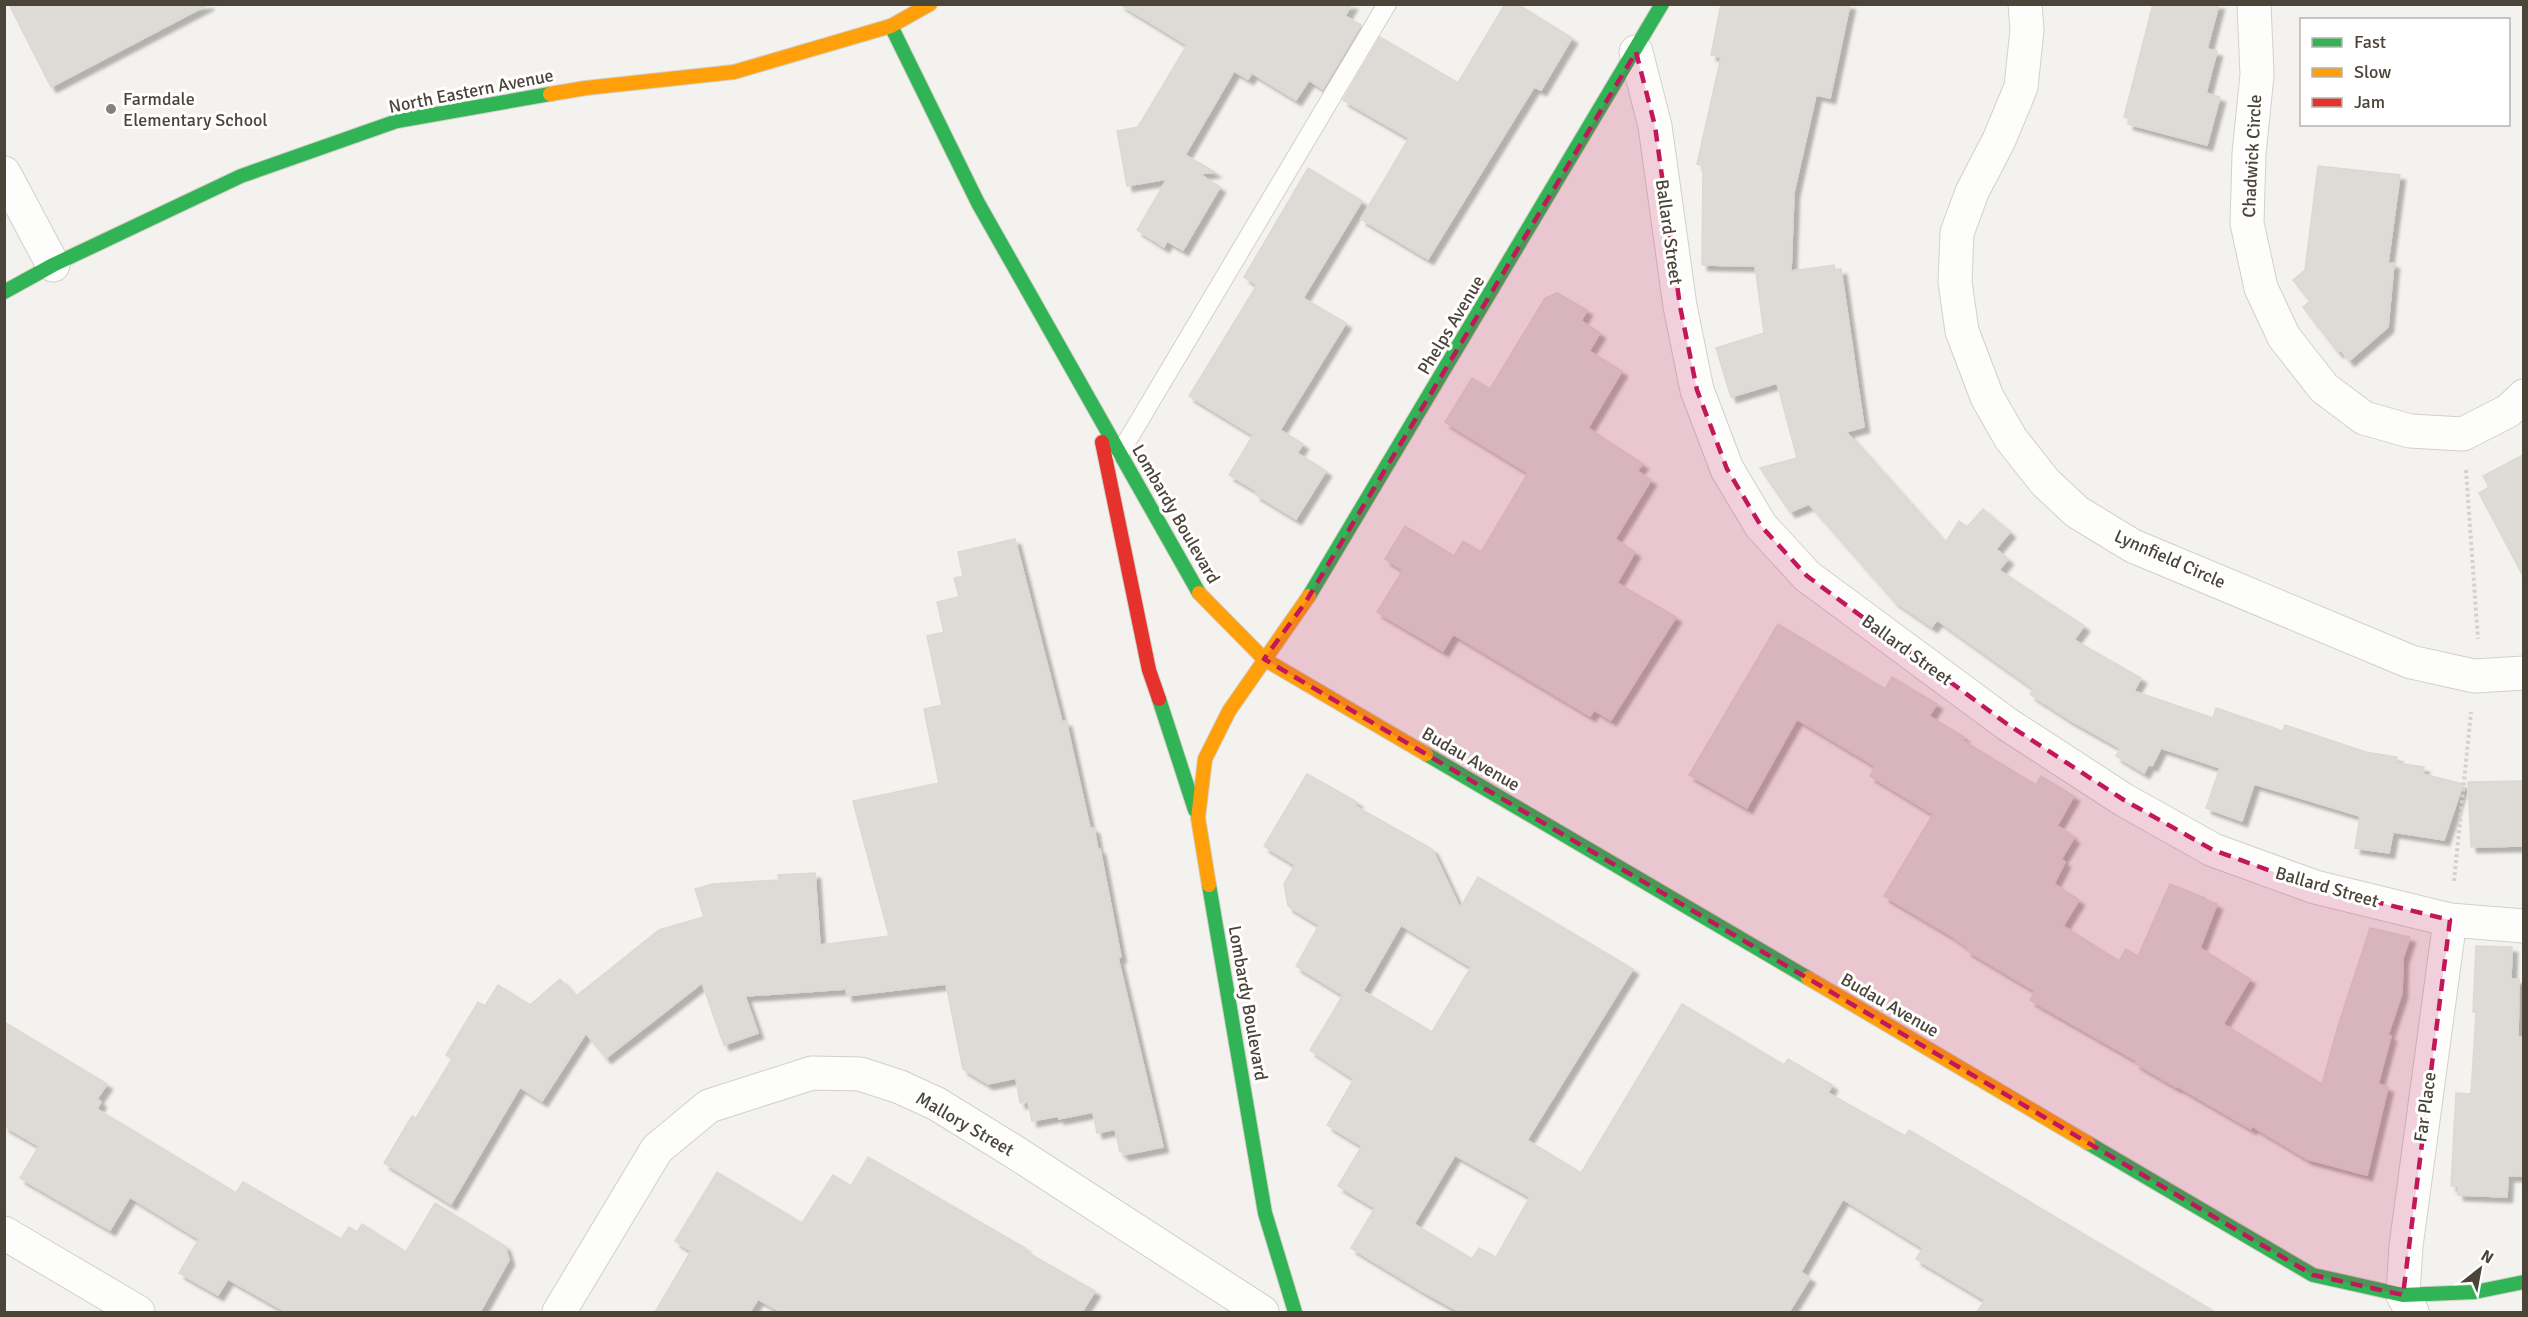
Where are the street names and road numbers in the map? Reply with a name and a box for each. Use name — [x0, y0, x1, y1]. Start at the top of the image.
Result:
street label: North Eastern Avenue — [387, 64, 555, 118]
street label: Chadwick Circle — [2238, 94, 2266, 218]
street label: Ballard Street — [1651, 178, 1687, 286]
street label: Phelps Avenue — [1413, 271, 1489, 379]
street label: Lombardy Boulevard — [1127, 441, 1225, 587]
street label: Lynnfield Circle — [2111, 525, 2229, 593]
street label: Ballard Street — [1857, 610, 1957, 690]
street label: Budau Avenue — [1418, 722, 1524, 796]
street label: Ballard Street — [2273, 862, 2381, 912]
street label: Lombardy Boulevard — [1224, 924, 1272, 1082]
street label: Budau Avenue — [1837, 968, 1943, 1042]
street label: Far Place — [2409, 1071, 2441, 1143]
street label: Mallory Street — [912, 1087, 1018, 1161]

